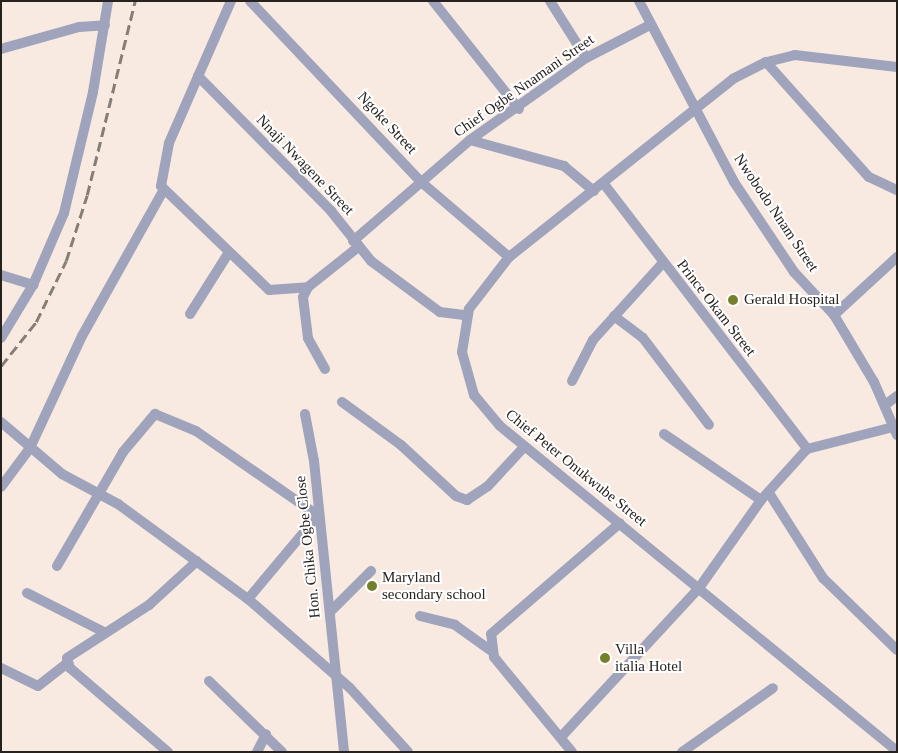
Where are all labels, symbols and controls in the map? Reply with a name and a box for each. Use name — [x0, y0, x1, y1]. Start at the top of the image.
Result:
street label: Chief Ogbe Nnamani Street — [450, 31, 598, 141]
street label: Ngoke Street — [354, 88, 420, 158]
street label: Nnaji Nwagene Street — [253, 111, 357, 219]
street label: Nwobodo Nnam Street — [730, 151, 822, 275]
street label: Prince Okam Street — [673, 256, 759, 360]
place label: Gerald Hospital — [744, 291, 839, 309]
marker: Gerald Hospital — [726, 293, 740, 307]
street label: Chief Peter Onukwube Street — [502, 406, 650, 530]
street label: Hon. Chika Ogbe Close — [292, 475, 324, 619]
place label: Maryland secondary school — [382, 568, 486, 603]
marker: Maryland secondary school — [366, 580, 378, 592]
place label: Villa italia Hotel — [615, 640, 682, 675]
marker: Villa italia Hotel — [599, 652, 611, 664]

